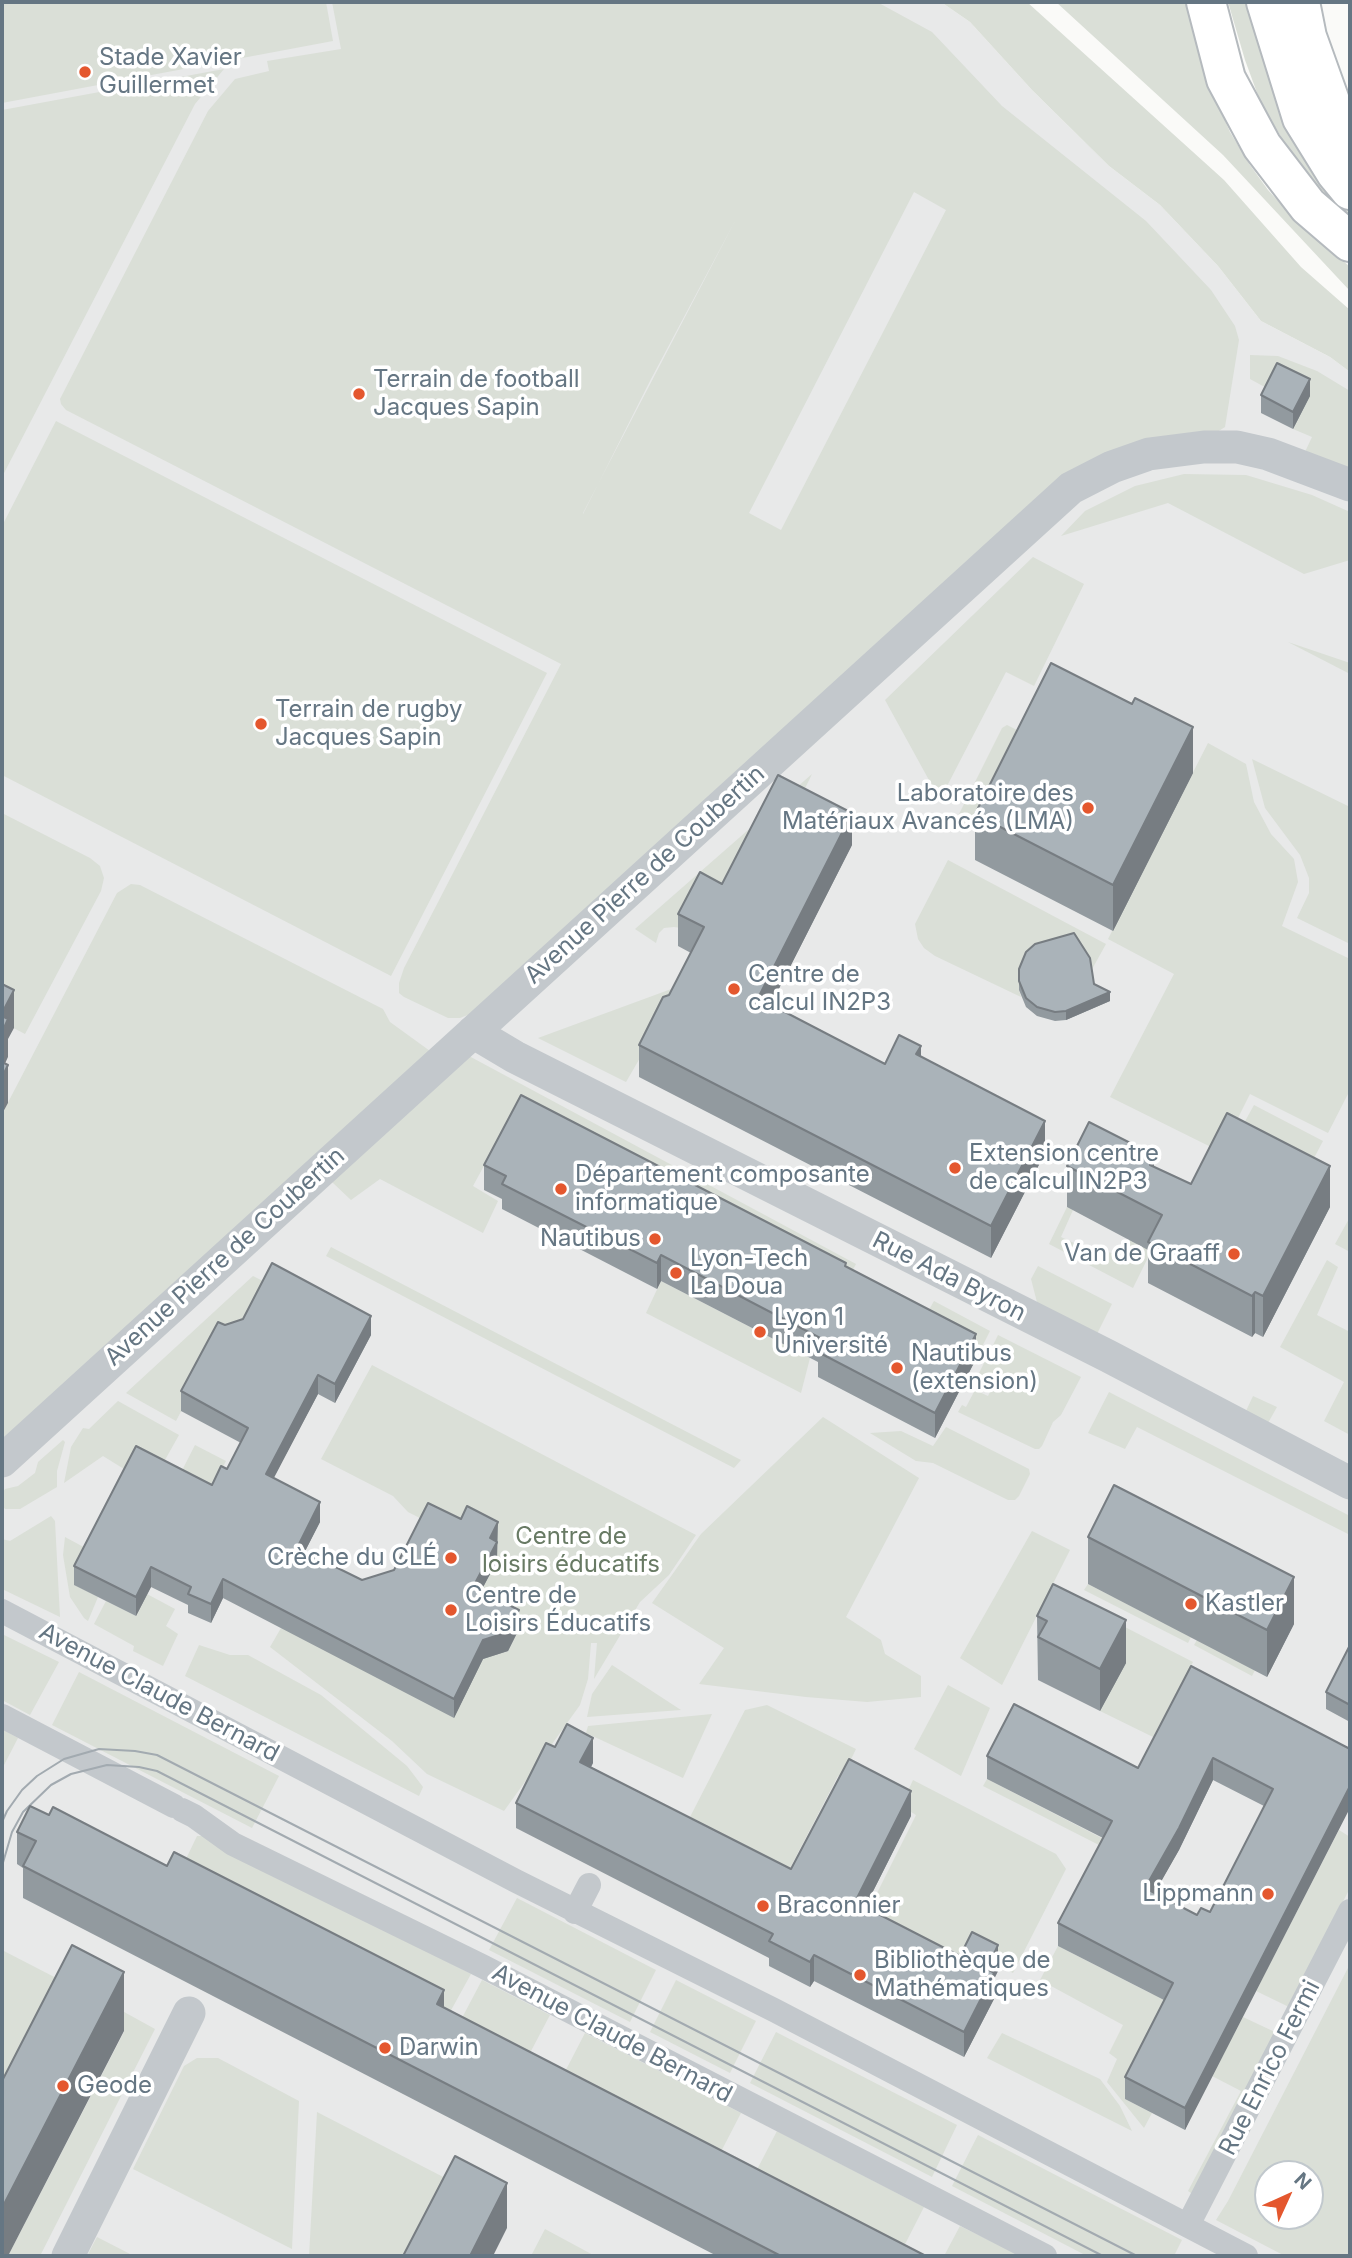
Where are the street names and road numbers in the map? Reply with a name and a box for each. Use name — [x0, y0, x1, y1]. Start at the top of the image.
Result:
street label: Avenue Pierre de Coubertin — [519, 760, 771, 990]
street label: Avenue Pierre de Coubertin — [99, 1142, 351, 1372]
street label: Rue Ada Byron — [868, 1226, 1030, 1328]
street label: Avenue Claude Bernard — [34, 1617, 284, 1769]
street label: Avenue Claude Bernard — [487, 1958, 737, 2110]
street label: Rue Enrico Fermi — [1213, 1976, 1327, 2160]

